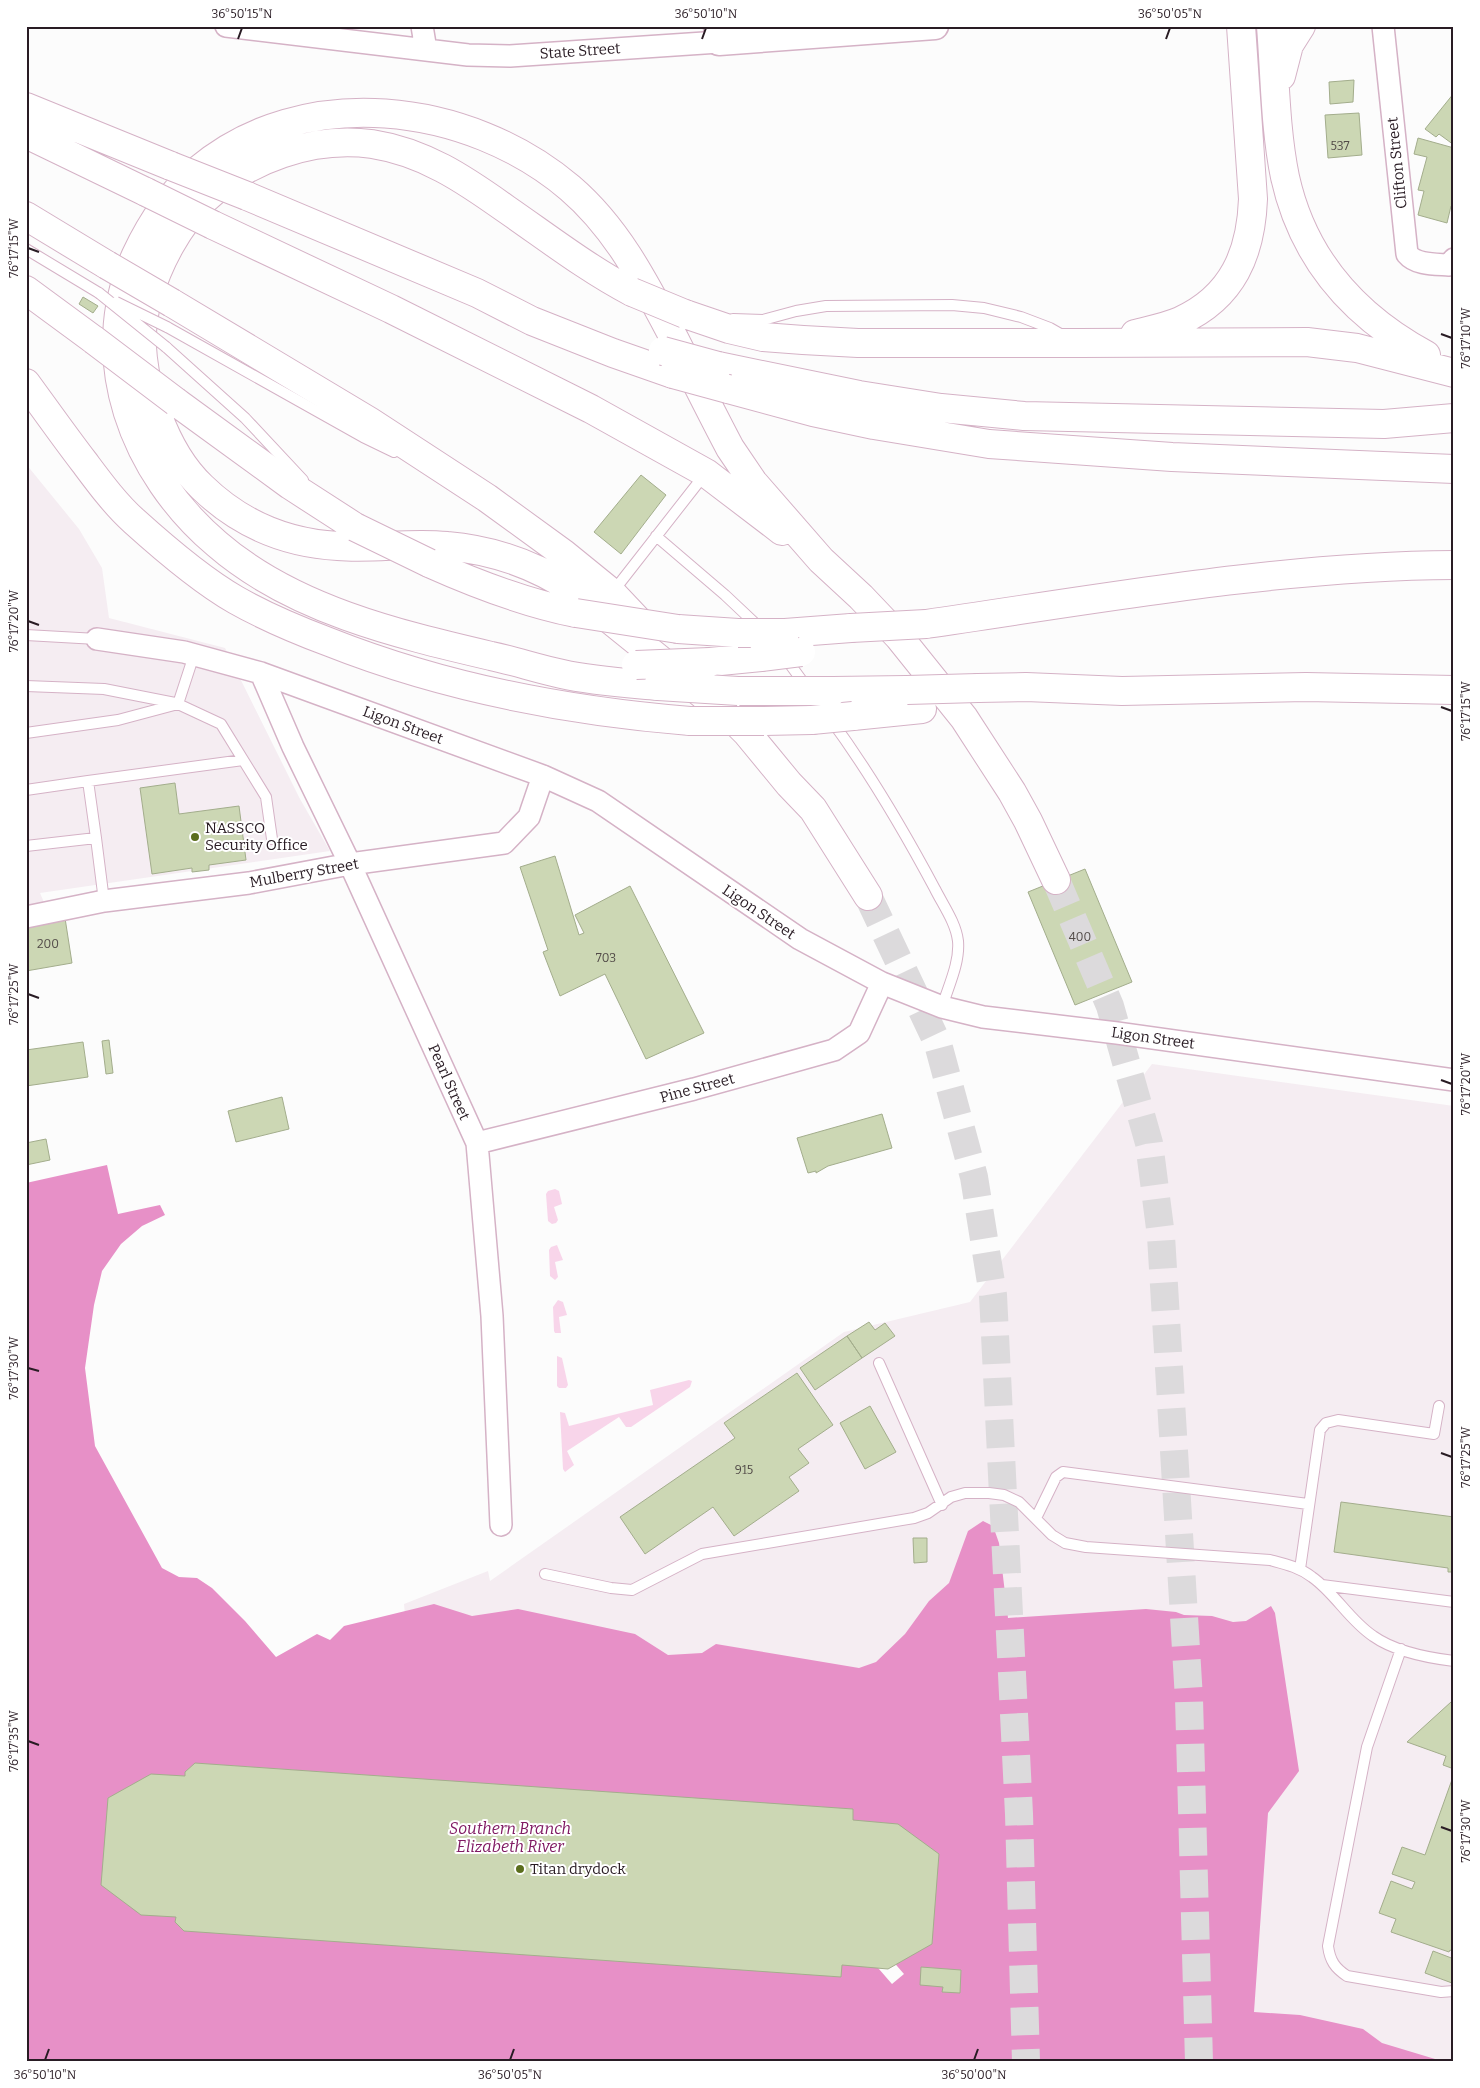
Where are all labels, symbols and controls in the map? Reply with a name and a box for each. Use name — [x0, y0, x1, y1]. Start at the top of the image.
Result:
text: 36°50'15"N — [211, 7, 273, 21]
text: 36°50'10"N — [675, 7, 738, 21]
text: 36°50'05"N — [1138, 7, 1202, 21]
street label: State Street — [539, 39, 622, 63]
street label: Clifton Street — [1383, 116, 1411, 210]
house number: 537 — [1331, 139, 1350, 153]
text: 76°17'15"W — [7, 217, 21, 278]
text: 76°17'10"W — [1459, 307, 1473, 368]
text: 76°17'20"W — [7, 589, 21, 652]
text: 76°17'15"W — [1459, 680, 1473, 741]
street label: Ligon Street — [360, 702, 446, 748]
place label: NASSCO Security Office — [205, 819, 308, 854]
marker: NASSCO Security Office — [189, 831, 201, 843]
street label: Mulberry Street — [248, 854, 360, 891]
street label: Ligon Street — [719, 881, 799, 943]
house number: 400 — [1069, 930, 1091, 944]
house number: 200 — [37, 937, 59, 951]
house number: 703 — [596, 951, 616, 965]
text: 76°17'25"W — [7, 963, 21, 1025]
street label: Ligon Street — [1110, 1023, 1196, 1053]
street label: Pearl Street — [424, 1041, 474, 1123]
text: 76°17'20"W — [1459, 1052, 1473, 1115]
street label: Pine Street — [658, 1069, 737, 1107]
text: 76°17'30"W — [7, 1336, 21, 1399]
text: 76°17'25"W — [1459, 1426, 1473, 1488]
house number: 915 — [735, 1463, 753, 1477]
text: 76°17'35"W — [7, 1710, 21, 1772]
text: 76°17'30"W — [1459, 1799, 1473, 1862]
water label: Southern Branch Elizabeth River — [449, 1819, 571, 1856]
place label: Titan drydock — [530, 1860, 626, 1878]
marker: Titan drydock — [514, 1863, 526, 1875]
text: 36°50'10"N — [14, 2068, 77, 2082]
text: 36°50'05"N — [478, 2068, 542, 2082]
text: 36°50'00"N — [941, 2068, 1007, 2082]

